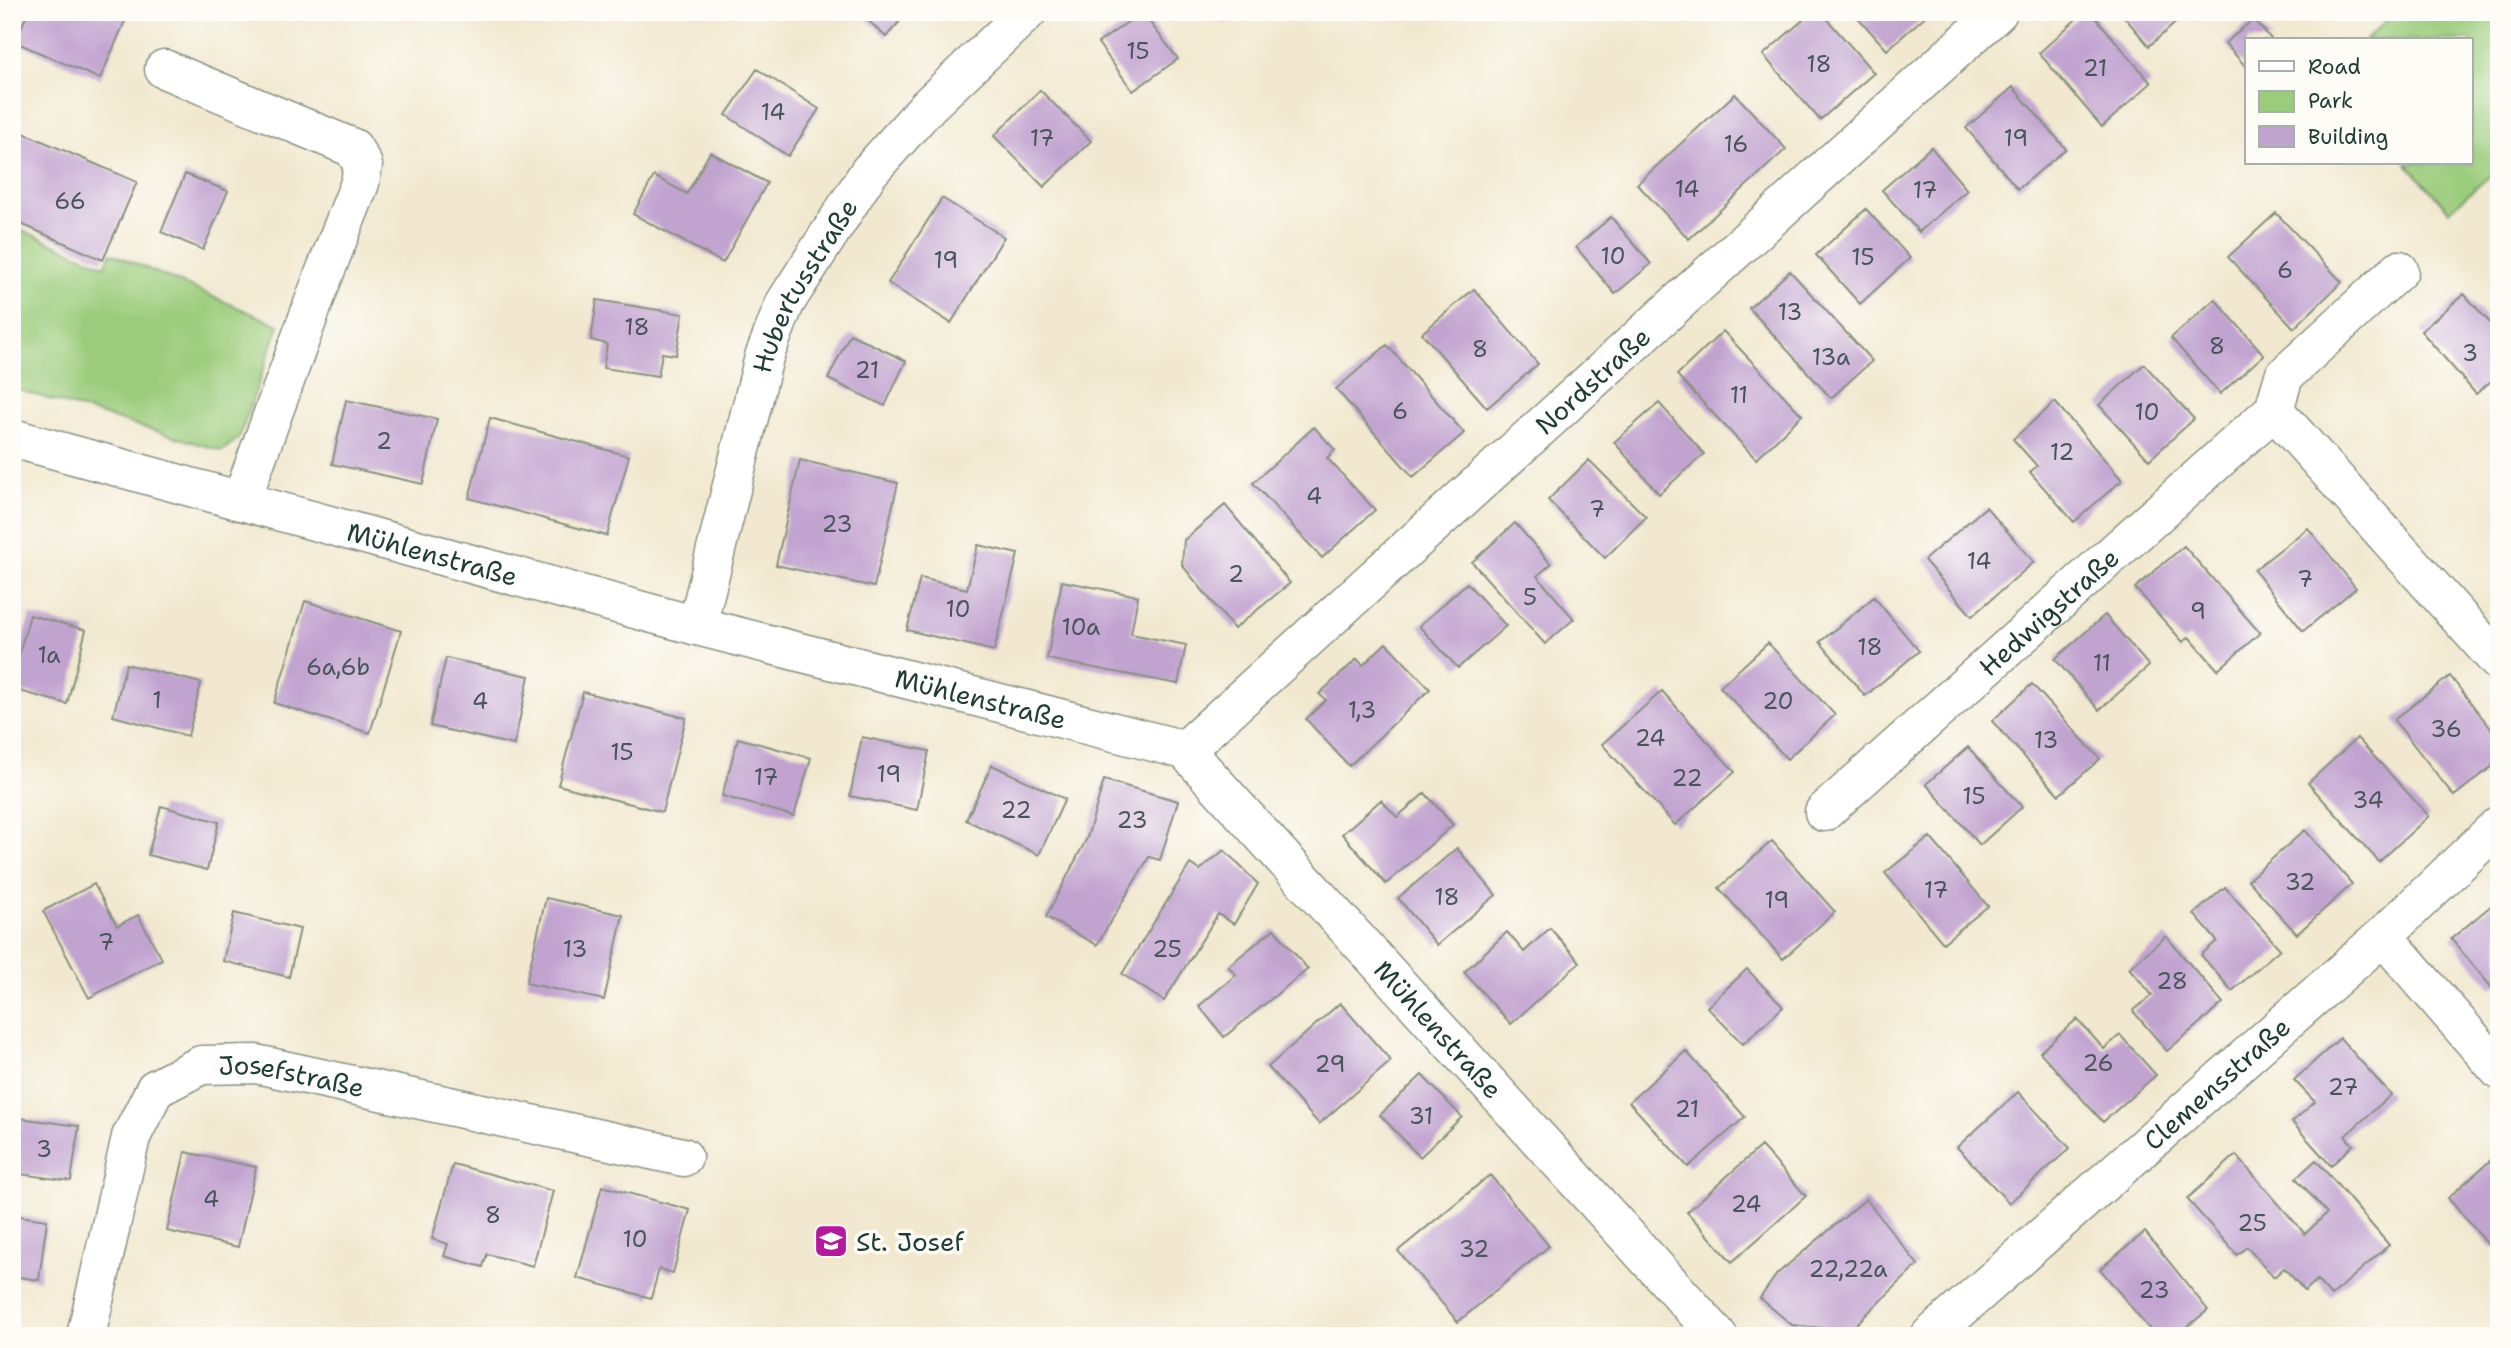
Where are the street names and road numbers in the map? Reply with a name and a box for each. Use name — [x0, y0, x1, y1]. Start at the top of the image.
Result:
street label: Hubertusstraße — [743, 192, 865, 376]
street label: Nordstraße — [1527, 319, 1658, 442]
street label: Mühlenstraße — [343, 513, 522, 593]
street label: Hedwigstraße — [1971, 540, 2126, 683]
street label: Mühlenstraße — [891, 660, 1070, 737]
street label: Mühlenstraße — [1367, 952, 1511, 1106]
street label: Clemensstraße — [2136, 1009, 2297, 1157]
street label: Josefstraße — [218, 1046, 368, 1105]

